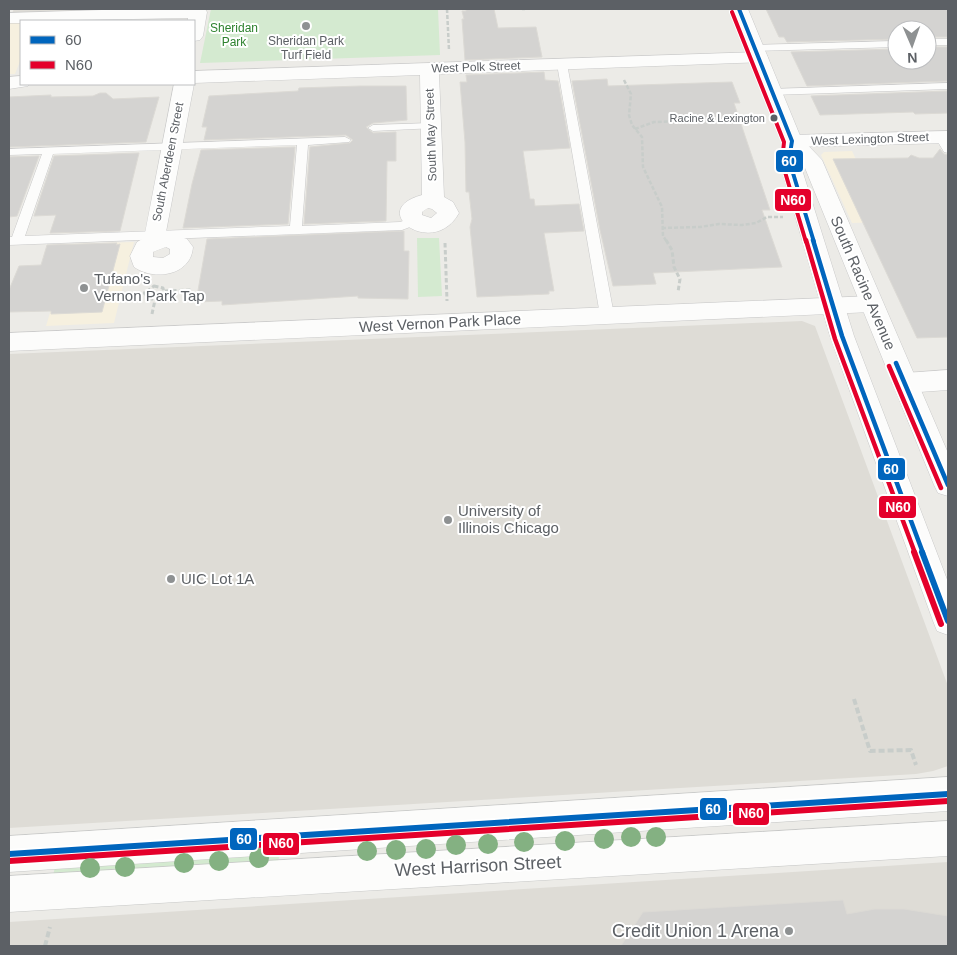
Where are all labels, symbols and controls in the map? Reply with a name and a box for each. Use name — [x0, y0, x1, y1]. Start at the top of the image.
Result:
legend — [20, 20, 195, 85]
marker: Sheridan Park Turf Field — [300, 20, 312, 32]
north arrow — [887, 20, 937, 70]
park label: Sheridan Park — [210, 21, 258, 49]
text: 60 — [65, 31, 82, 48]
place label: Sheridan Park Turf Field — [268, 34, 345, 62]
text: N — [907, 50, 918, 66]
text: N60 — [65, 56, 93, 73]
street label: West Polk Street — [431, 58, 521, 76]
street label: South May Street — [422, 88, 440, 182]
street label: South Aberdeen Street — [150, 100, 187, 223]
place label: Racine & Lexington — [670, 112, 765, 124]
marker: Racine & Lexington — [769, 113, 779, 123]
street label: West Lexington Street — [811, 130, 930, 148]
line badge: 60 — [775, 149, 804, 173]
text: 60 — [781, 153, 797, 169]
line badge: N60 — [774, 188, 812, 212]
text: N60 — [780, 192, 806, 208]
street label: South Racine Avenue — [828, 213, 899, 352]
place label: Tufano's Vernon Park Tap — [94, 270, 205, 304]
marker: Tufano's Vernon Park Tap — [78, 282, 90, 294]
street label: West Vernon Park Place — [358, 310, 521, 335]
line badge: 60 — [877, 457, 906, 481]
text: 60 — [883, 461, 899, 477]
line badge: N60 — [878, 495, 917, 519]
text: N60 — [885, 499, 911, 515]
place label: University of Illinois Chicago — [458, 502, 559, 536]
marker: University of Illinois Chicago — [442, 514, 454, 526]
place label: UIC Lot 1A — [181, 570, 254, 587]
marker: UIC Lot 1A — [165, 573, 177, 585]
line badge: 60 — [699, 797, 728, 821]
text: 60 — [705, 801, 721, 817]
line badge: N60 — [732, 802, 770, 826]
text: N60 — [738, 805, 764, 821]
line badge: 60 — [229, 827, 258, 851]
text: 60 — [236, 831, 252, 847]
line badge: N60 — [262, 832, 300, 856]
text: N60 — [268, 835, 294, 851]
street label: West Harrison Street — [394, 852, 562, 880]
place label: Credit Union 1 Arena — [612, 921, 780, 941]
marker: Credit Union 1 Arena — [783, 925, 795, 937]

